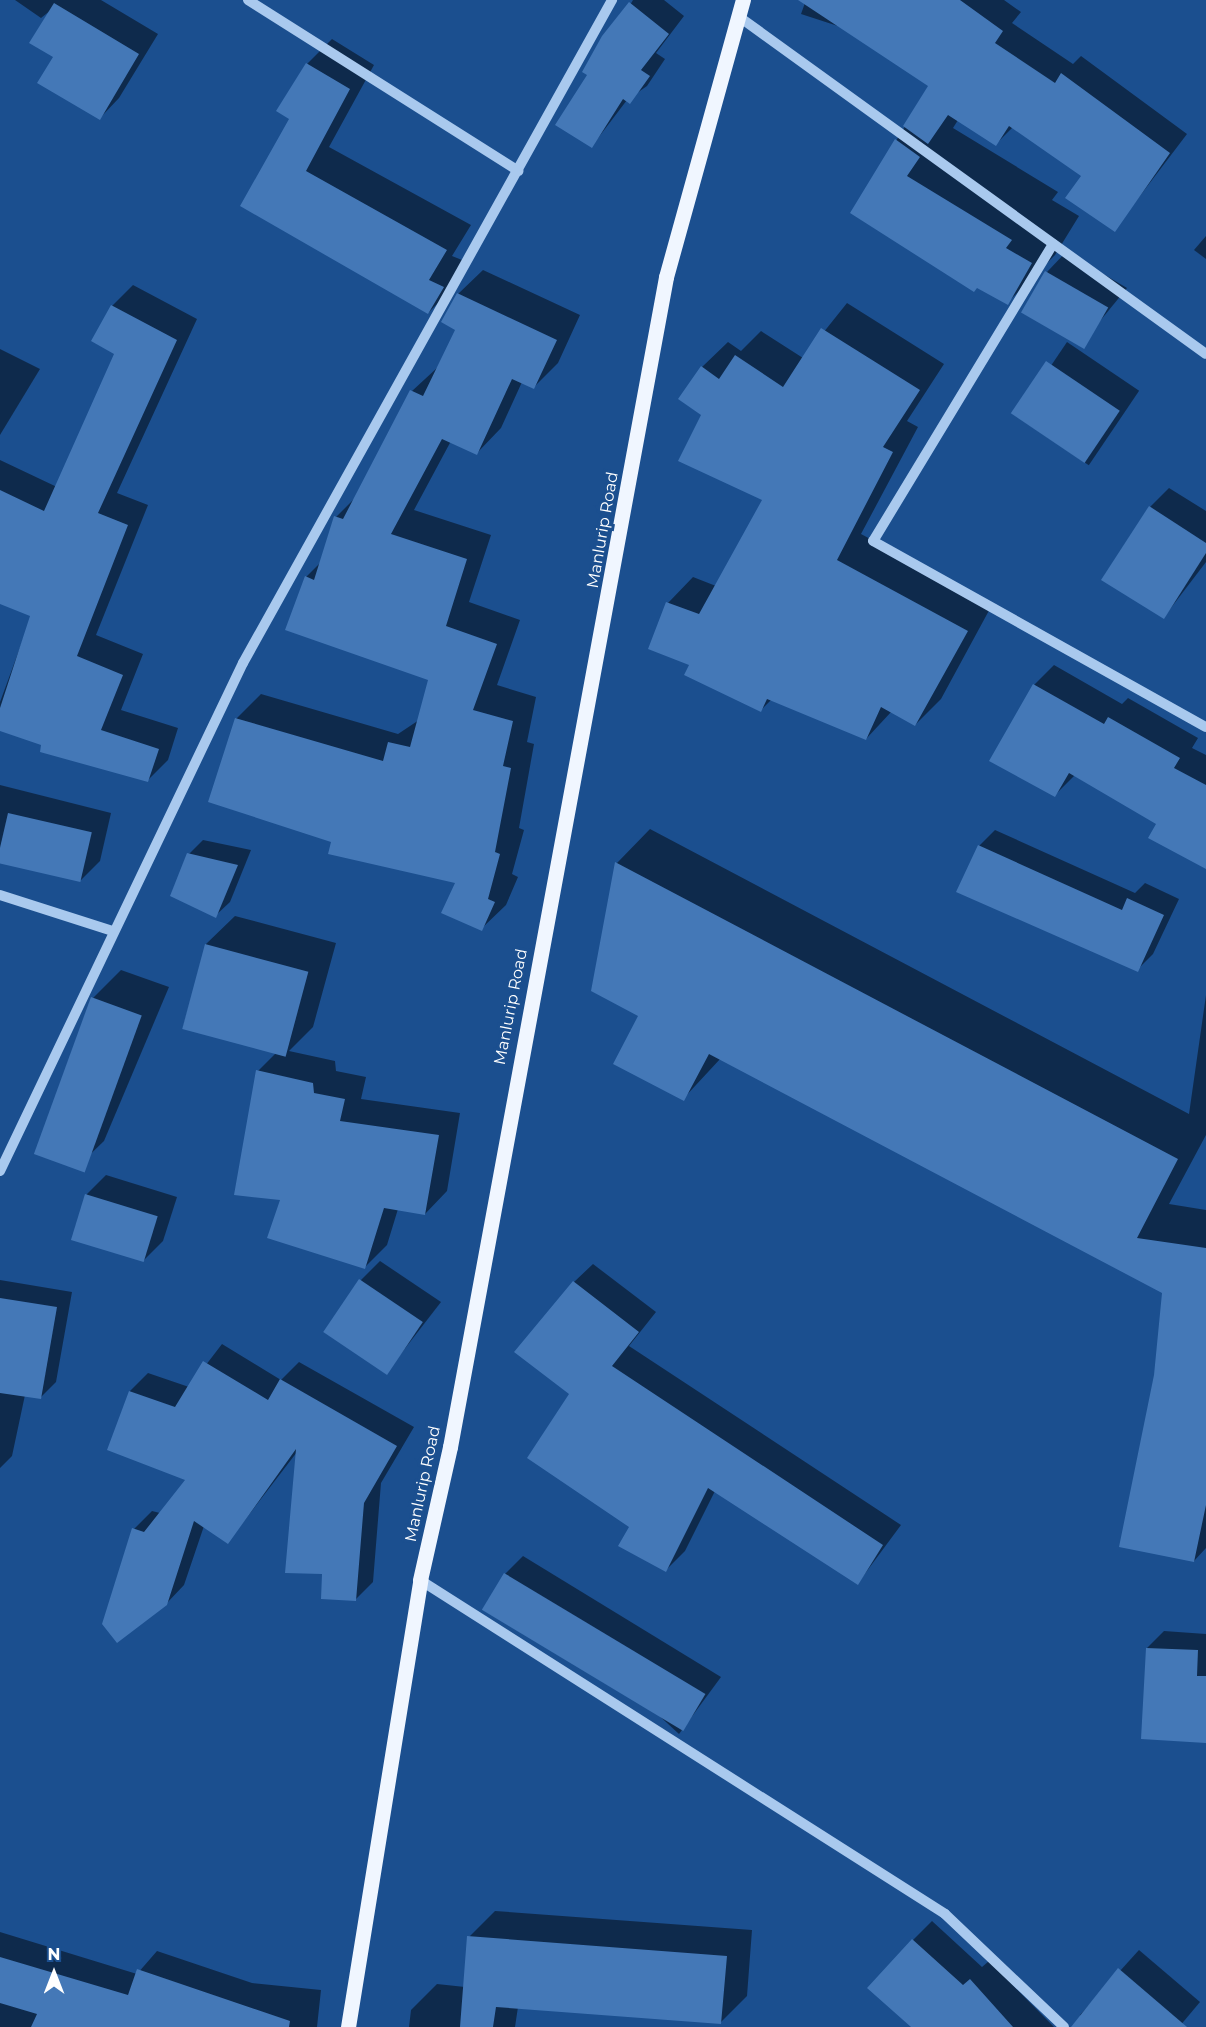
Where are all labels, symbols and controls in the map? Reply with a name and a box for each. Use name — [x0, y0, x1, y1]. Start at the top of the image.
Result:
street label: Manlurip Road — [583, 470, 623, 590]
street label: Manlurip Road — [490, 947, 532, 1067]
street label: Manlurip Road — [401, 1424, 445, 1544]
north arrow — [24, 1943, 84, 2003]
text: N — [48, 1945, 60, 1964]

